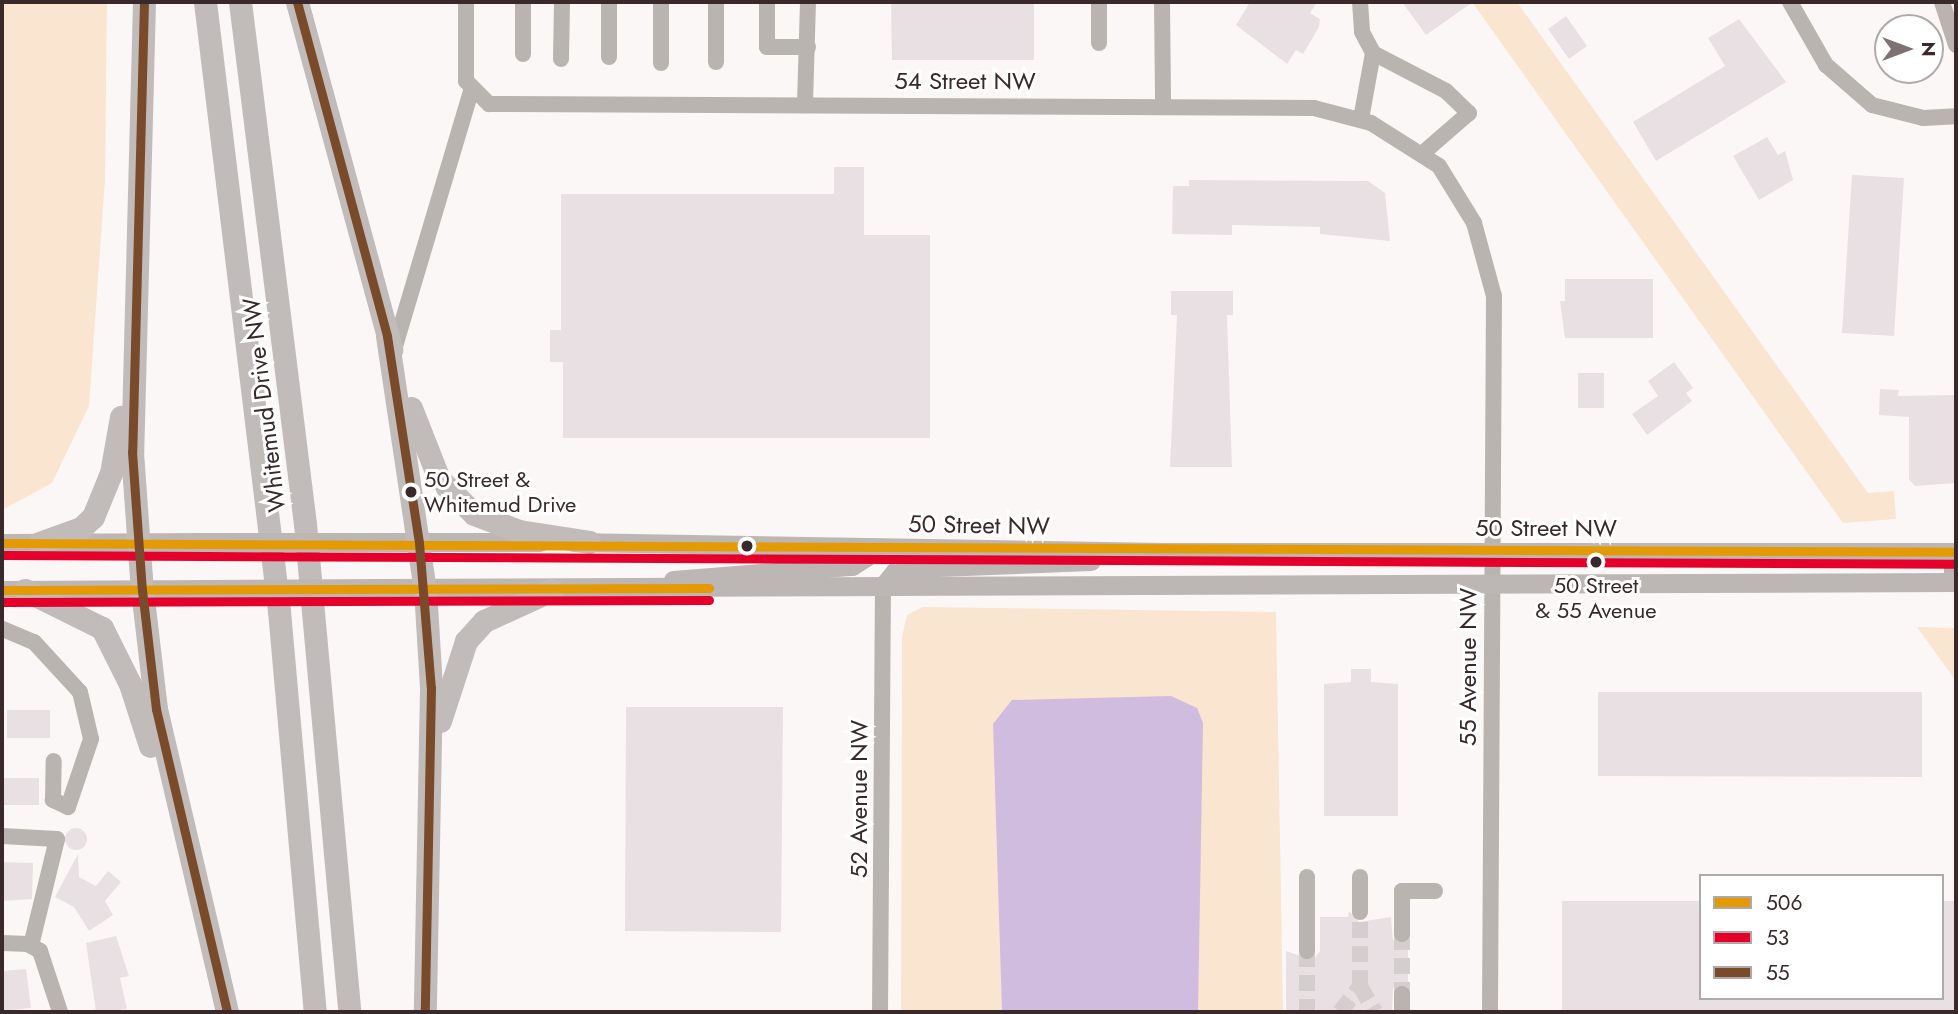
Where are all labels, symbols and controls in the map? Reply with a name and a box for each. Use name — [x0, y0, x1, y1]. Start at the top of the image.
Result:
north arrow — [1874, 14, 1944, 84]
text: N — [1915, 41, 1942, 57]
street label: 54 Street NW — [894, 67, 1036, 95]
street label: Whitemud Drive NW — [237, 296, 291, 514]
place label: 50 Street & Whitemud Drive — [424, 466, 576, 518]
marker: 50 Street & Whitemud Drive — [404, 485, 418, 499]
street label: 50 Street NW — [908, 509, 1050, 541]
street label: 50 Street NW — [1475, 514, 1617, 542]
unlabelled marker — [740, 539, 754, 553]
marker: 50 Street & 55 Avenue — [1589, 555, 1603, 569]
place label: 50 Street & 55 Avenue — [1535, 572, 1657, 624]
street label: 55 Avenue NW — [1454, 588, 1482, 746]
street label: 52 Avenue NW — [845, 720, 873, 878]
legend — [1699, 874, 1944, 1000]
text: 506 — [1766, 888, 1803, 918]
text: 53 — [1766, 923, 1789, 953]
text: 55 — [1766, 958, 1790, 988]

